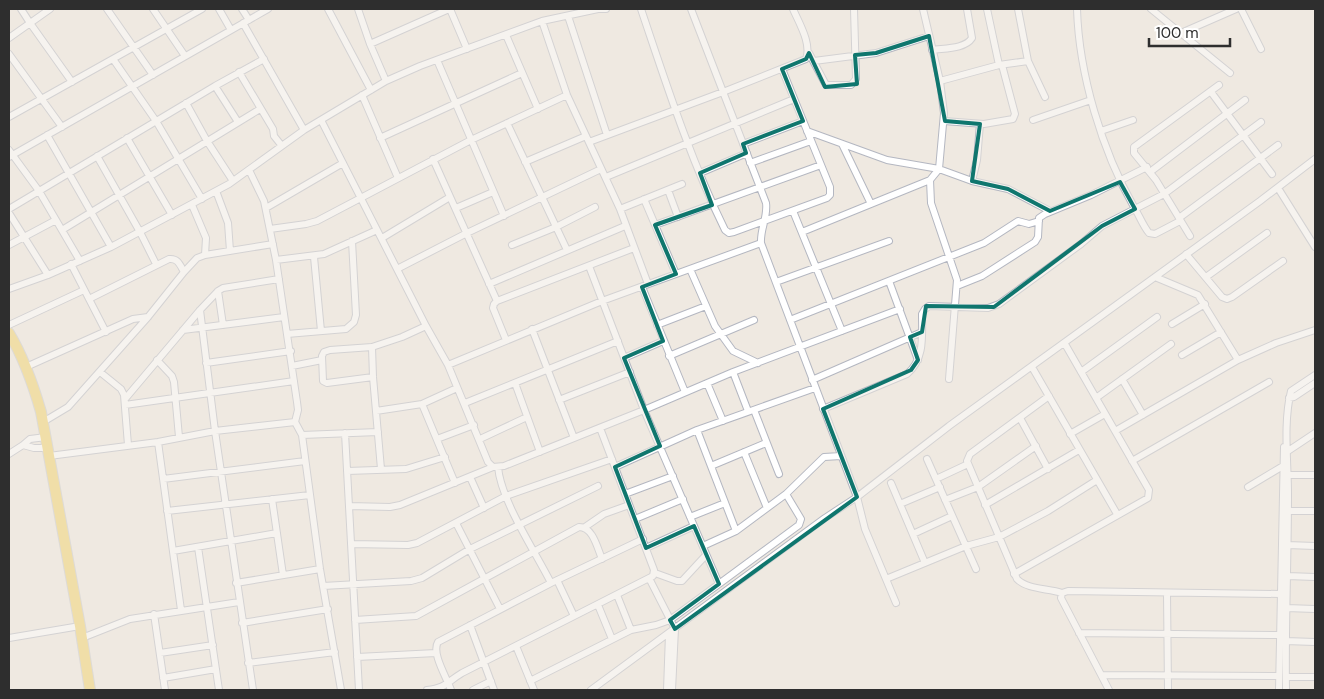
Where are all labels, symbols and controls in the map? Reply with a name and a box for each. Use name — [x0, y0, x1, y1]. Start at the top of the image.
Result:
scale bar — [1149, 15, 1230, 47]
text: 100 m — [1156, 23, 1199, 43]

